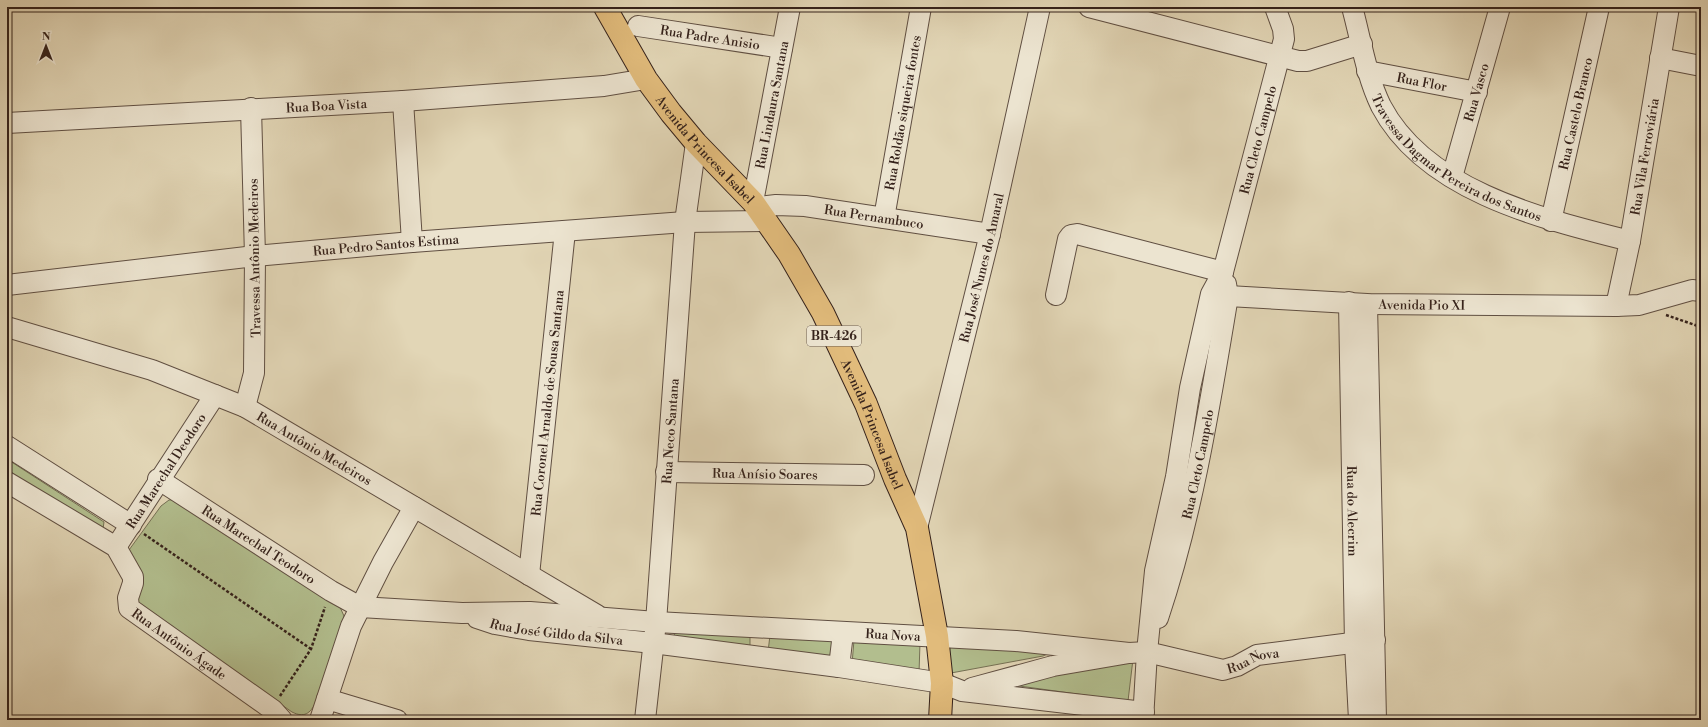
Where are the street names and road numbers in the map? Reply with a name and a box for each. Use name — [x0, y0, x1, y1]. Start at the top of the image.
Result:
street label: Rua Padre Anisio — [659, 22, 761, 54]
street label: Rua Roldão siqueira fontes — [882, 34, 925, 192]
street label: Rua Lindaura Santana — [752, 39, 793, 170]
street label: Rua Castelo Branco — [1556, 56, 1596, 172]
street label: Rua Vasco — [1461, 62, 1493, 124]
street label: Rua Flor — [1395, 70, 1449, 95]
street label: Rua Cleto Campelo — [1237, 84, 1280, 196]
street label: Avenida Princesa Isabel — [651, 92, 757, 207]
street label: Travessa Dagmar Pereira dos Santos — [1368, 92, 1544, 225]
street label: Rua Boa Vista — [285, 96, 368, 116]
street label: Rua Vila Ferroviária — [1627, 97, 1663, 217]
street label: Travessa Antônio Medeiros — [246, 178, 264, 338]
street label: Rua José Nunes do Amaral — [956, 192, 1008, 345]
street label: Rua Pernambuco — [823, 202, 925, 233]
street label: Rua Pedro Santos Estima — [312, 232, 460, 260]
street label: Rua Coronel Arnaldo de Sousa Santana — [528, 289, 568, 517]
street label: Avenida Pio XI — [1377, 297, 1465, 314]
road number: BR-426 — [807, 326, 861, 346]
street label: Avenida Princesa Isabel — [836, 356, 906, 492]
street label: Rua Neco Santana — [659, 377, 683, 485]
street label: Rua Cleto Campelo — [1179, 408, 1218, 521]
street label: Rua Antônio Medeiros — [253, 409, 375, 489]
street label: Rua Marechal Deodoro — [123, 411, 210, 532]
street label: Rua Anísio Soares — [712, 466, 818, 483]
street label: Rua do Alecrim — [1343, 466, 1360, 557]
street label: Rua Marechal Teodoro — [198, 502, 318, 588]
street label: Rua Antônio Ágade — [128, 605, 230, 684]
street label: Rua José Gildo da Silva — [487, 616, 624, 649]
street label: Rua Nova — [865, 626, 921, 645]
street label: Rua Nova — [1225, 645, 1280, 678]

